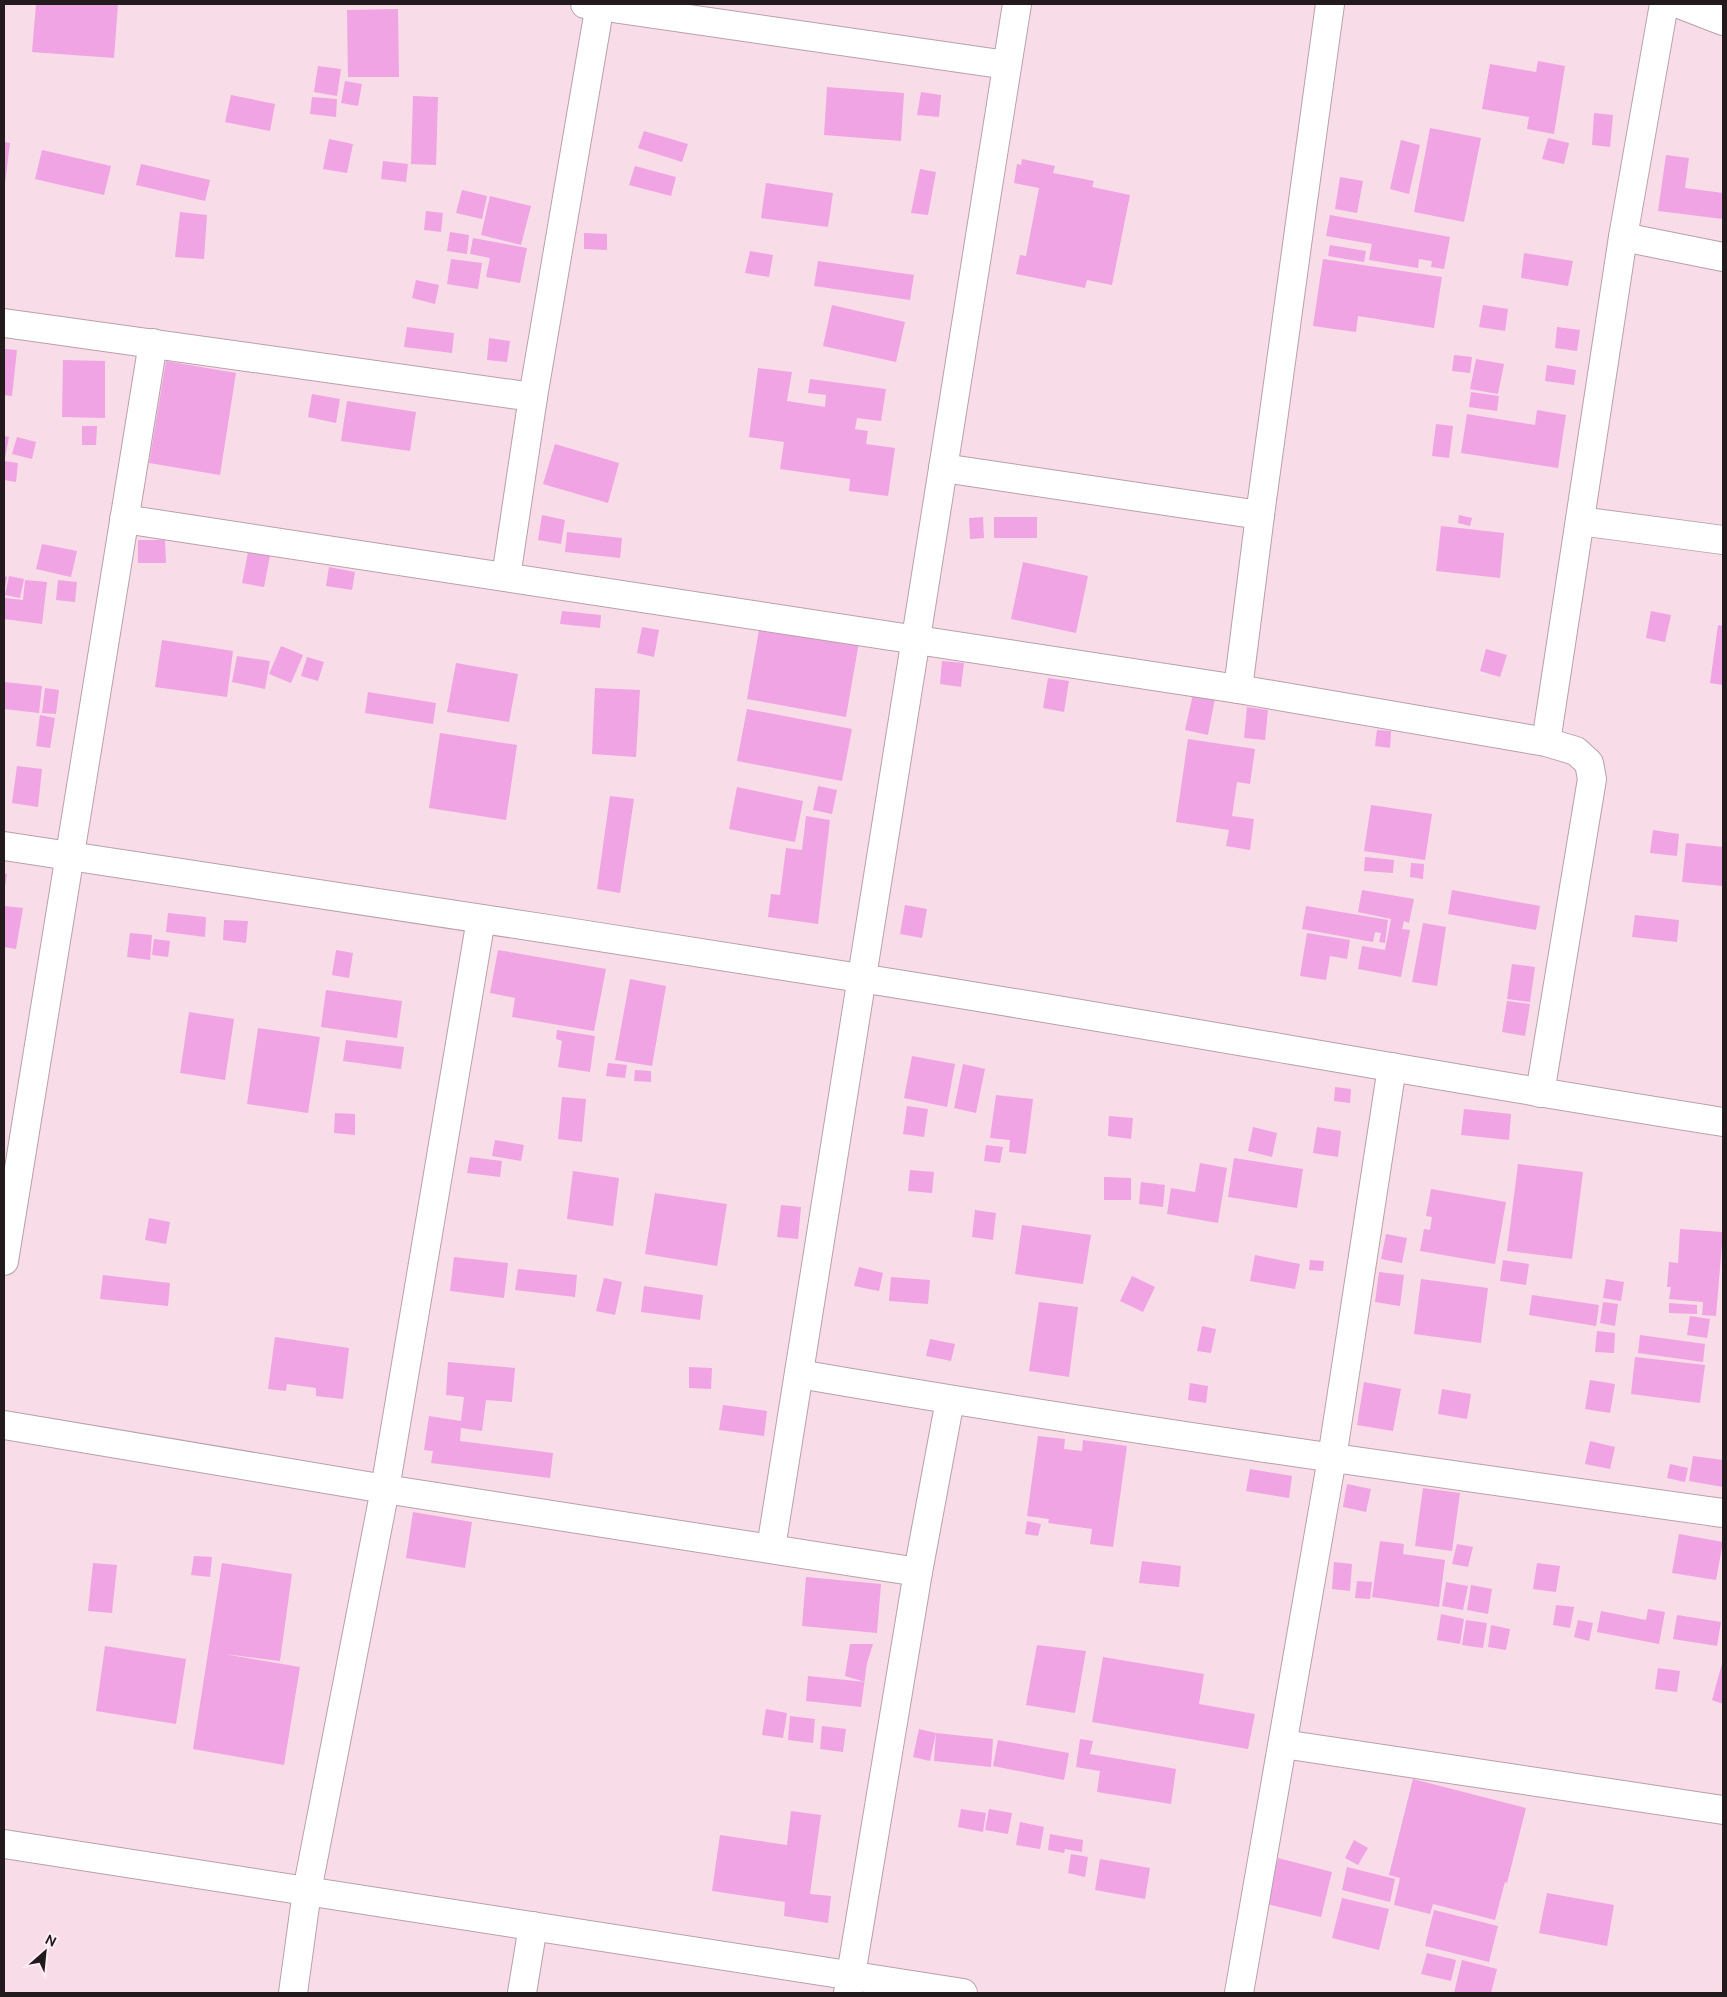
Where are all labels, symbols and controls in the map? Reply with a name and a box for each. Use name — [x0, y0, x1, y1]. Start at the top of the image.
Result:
north arrow — [20, 1927, 70, 1977]
text: N — [43, 1931, 59, 1950]

